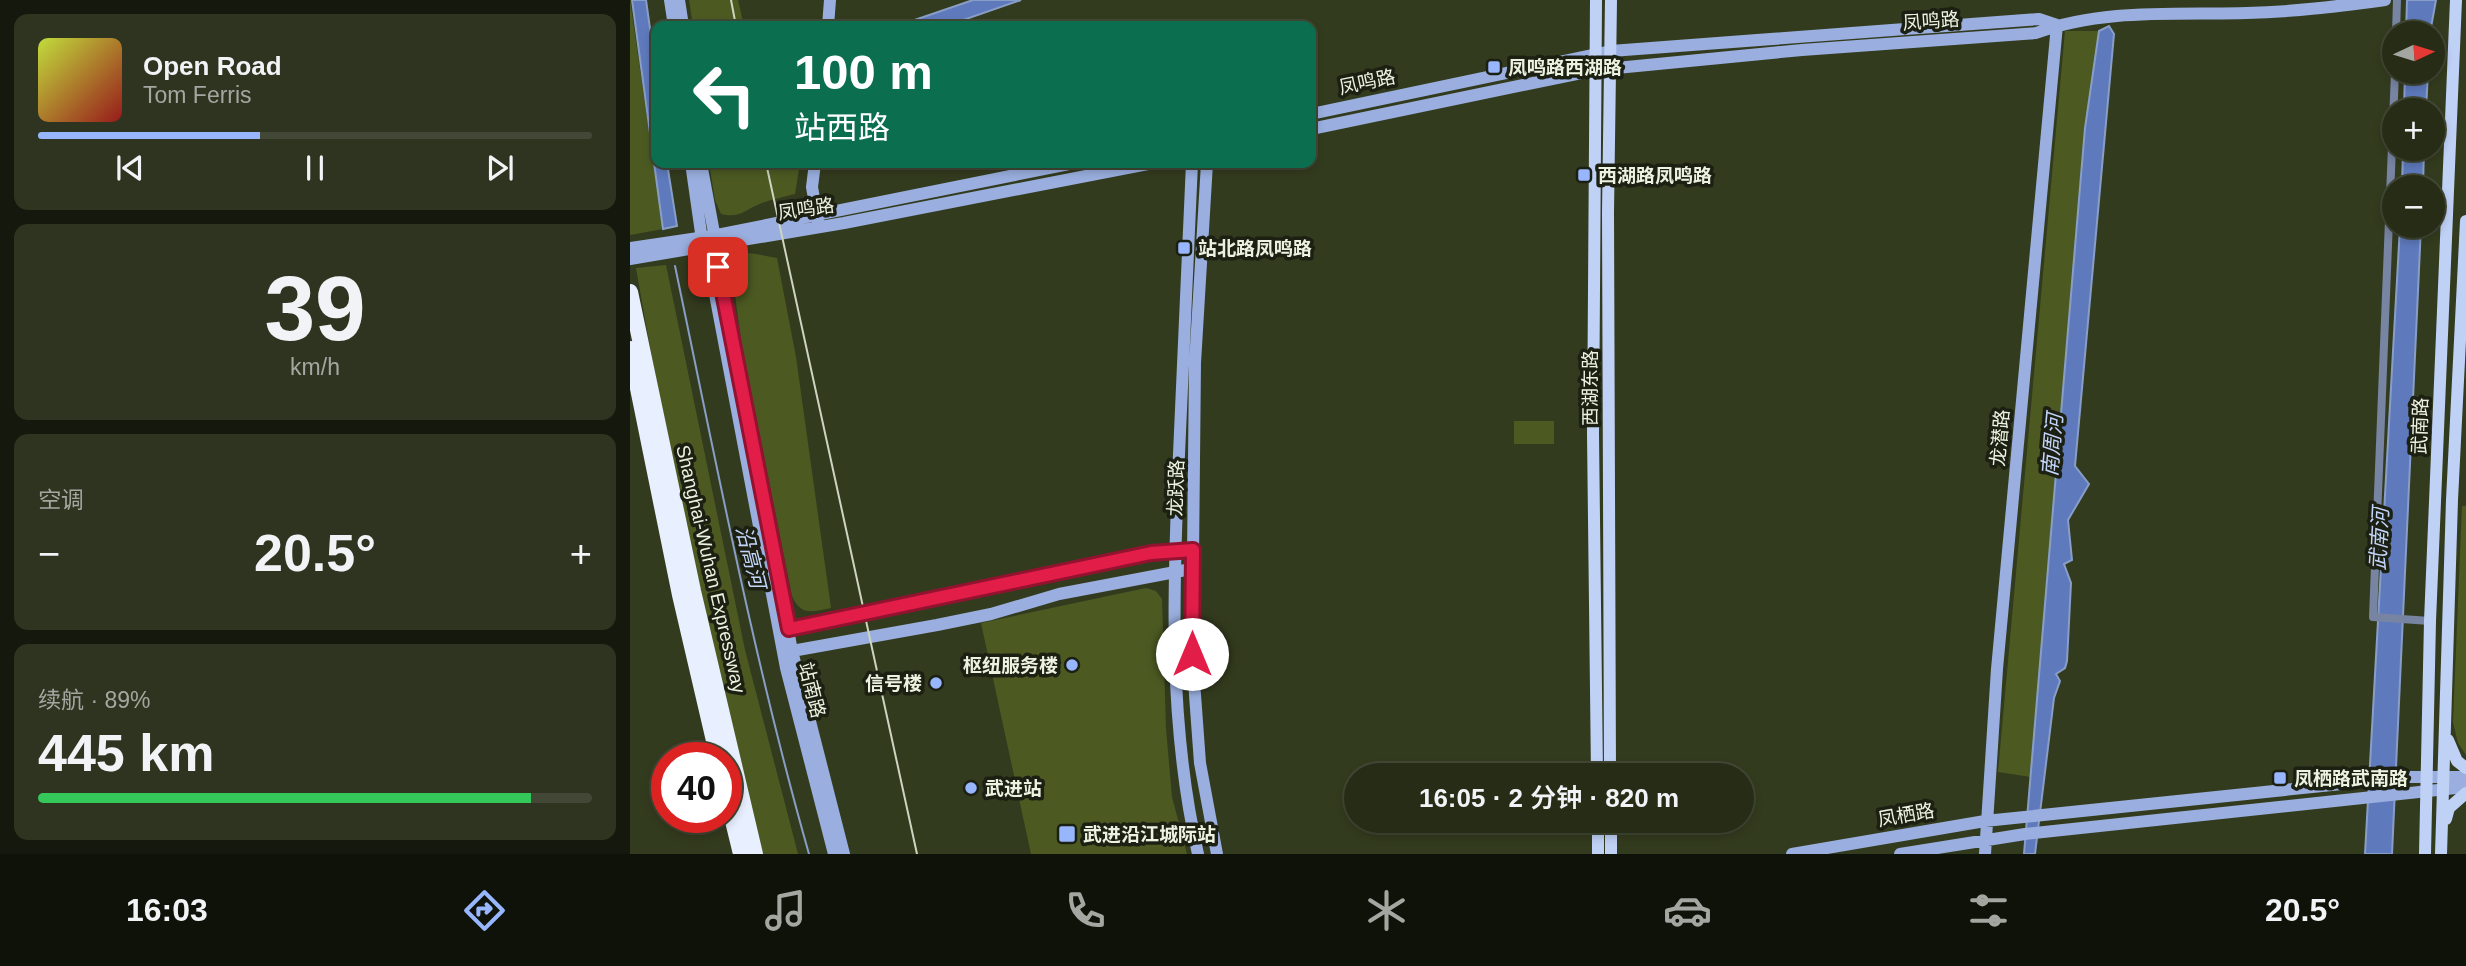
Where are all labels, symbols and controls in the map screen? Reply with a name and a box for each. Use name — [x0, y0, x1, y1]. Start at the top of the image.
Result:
street label: 凤鸣路 — [1902, 9, 1960, 33]
north arrow — [2382, 21, 2445, 84]
map controls — [2382, 21, 2445, 238]
text: 100 m — [794, 45, 933, 99]
icon: left — [679, 49, 770, 140]
text: Open Road — [143, 51, 282, 81]
place label: 凤鸣路西湖路 — [1508, 57, 1622, 78]
marker: 凤鸣路西湖路 — [1486, 59, 1502, 75]
street label: 凤鸣路 — [1337, 66, 1397, 98]
text: Tom Ferris — [143, 82, 252, 108]
button: + — [2382, 98, 2445, 161]
text: 站西路 — [794, 110, 890, 146]
icon: previous — [111, 149, 149, 187]
icon: pause — [296, 149, 334, 187]
icon: next — [481, 149, 519, 187]
place label: 西湖路凤鸣路 — [1598, 165, 1712, 186]
marker: 西湖路凤鸣路 — [1576, 167, 1592, 183]
button: − — [2382, 175, 2445, 238]
street label: 凤鸣路 — [776, 195, 836, 223]
pin — [688, 237, 748, 297]
place label: 站北路凤鸣路 — [1198, 238, 1312, 259]
marker: 站北路凤鸣路 — [1176, 240, 1192, 256]
icon: arrive — [699, 248, 737, 286]
text: 39 — [264, 258, 366, 359]
street label: 西湖东路 — [1580, 350, 1601, 426]
text: km/h — [290, 354, 340, 380]
street label: 武南路 — [2409, 397, 2431, 455]
street label: 龙潜路 — [1987, 409, 2013, 467]
water label: 南周河 — [2038, 409, 2067, 477]
street label: Shanghai-Wuhan Expressway — [672, 443, 750, 696]
street label: 龙跃路 — [1165, 459, 1187, 517]
text: 空调 — [38, 487, 84, 513]
water label: 武南河 — [2366, 503, 2392, 571]
text: 20.5° — [254, 524, 376, 582]
water label: 沿高河 — [732, 524, 771, 594]
text: − — [38, 533, 60, 575]
text: + — [570, 533, 592, 575]
position arrow — [1155, 617, 1229, 691]
place label: 枢纽服务楼 — [963, 655, 1058, 676]
marker: 枢纽服务楼 — [1064, 657, 1080, 673]
street label: 站南路 — [795, 660, 829, 720]
place label: 信号楼 — [865, 673, 922, 694]
marker: 信号楼 — [928, 675, 944, 691]
text: 续航 · 89% — [38, 687, 150, 713]
text: 445 km — [38, 724, 214, 782]
speed limit sign: 40 — [651, 742, 742, 833]
place label: 凤栖路武南路 — [2294, 768, 2408, 789]
marker: 凤栖路武南路 — [2272, 770, 2288, 786]
place label: 武进站 — [985, 778, 1042, 799]
marker: 武进站 — [963, 780, 979, 796]
text: 16:05 · 2 分钟 · 820 m — [1419, 783, 1679, 813]
street label: 凤栖路 — [1876, 800, 1936, 830]
marker: 武进沿江城际站 — [1057, 824, 1077, 844]
place label: 武进沿江城际站 — [1083, 824, 1216, 845]
icon: directions — [460, 886, 509, 935]
icon: music — [761, 886, 810, 935]
icon: phone — [1061, 886, 1110, 935]
icon: climate — [1362, 886, 1411, 935]
icon: car — [1663, 886, 1712, 935]
icon: filters — [1964, 886, 2013, 935]
text: 16:03 — [126, 892, 208, 928]
text: 20.5° — [2265, 892, 2340, 928]

